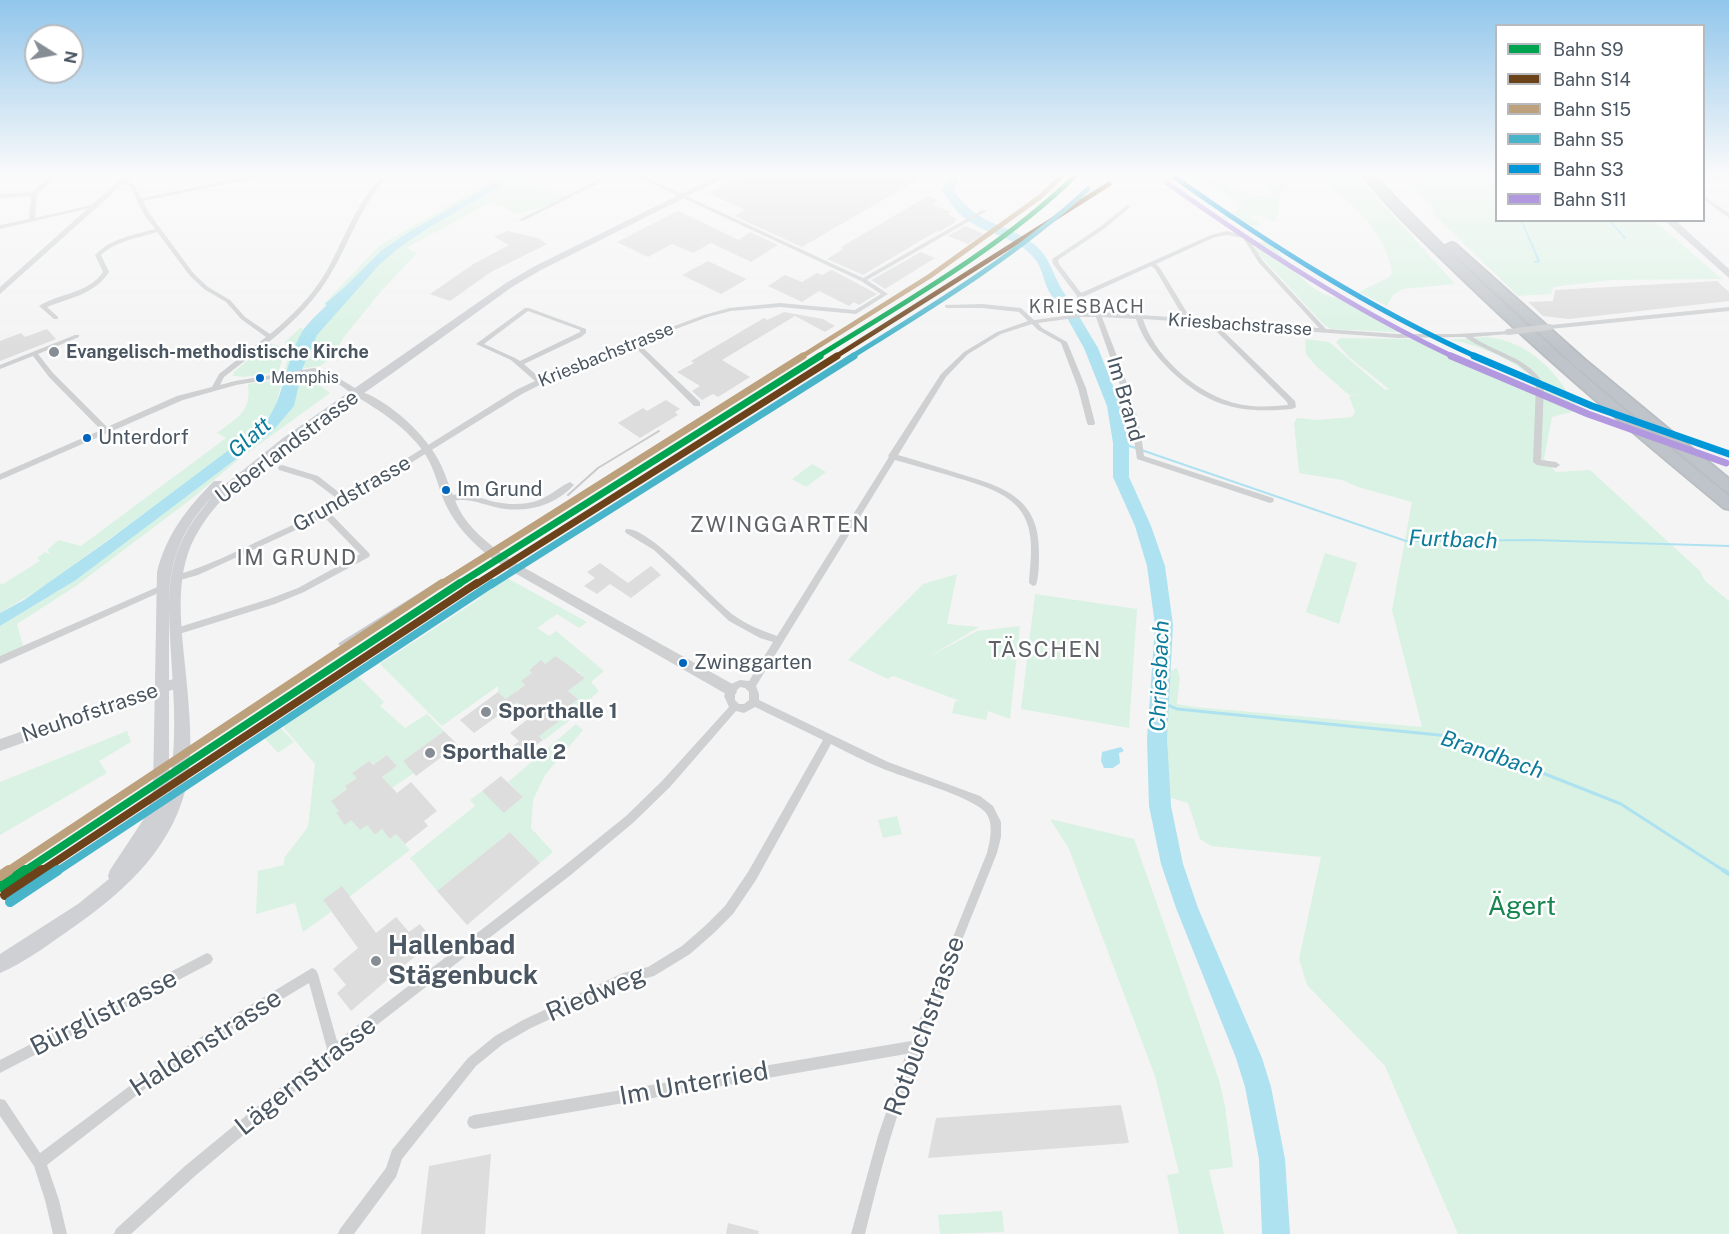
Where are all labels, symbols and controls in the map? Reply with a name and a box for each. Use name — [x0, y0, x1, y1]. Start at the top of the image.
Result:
north arrow — [24, 24, 84, 84]
legend — [1495, 24, 1705, 222]
text: Bahn S9 — [1553, 39, 1623, 60]
text: N — [60, 49, 81, 65]
text: Bahn S14 — [1553, 69, 1631, 90]
text: Bahn S15 — [1553, 99, 1631, 120]
text: Bahn S5 — [1553, 129, 1624, 150]
text: Bahn S3 — [1553, 159, 1624, 180]
text: Bahn S11 — [1553, 189, 1627, 210]
district label: KRIESBACH — [1029, 296, 1145, 318]
street label: Kriesbachstrasse — [1167, 309, 1313, 341]
street label: Kriesbachstrasse — [535, 318, 677, 392]
place label: Evangelisch-methodistische Kirche — [66, 341, 369, 363]
marker: Evangelisch-methodistische Kirche — [47, 345, 61, 359]
street label: Im Brand — [1101, 354, 1149, 444]
place label: Memphis — [271, 368, 339, 388]
marker: Memphis — [254, 372, 266, 384]
street label: Ueberlandstrasse — [210, 385, 364, 509]
water label: Glatt — [223, 412, 277, 464]
place label: Unterdorf — [98, 426, 189, 450]
marker: Unterdorf — [81, 432, 93, 444]
street label: Grundstrasse — [289, 450, 415, 538]
place label: Im Grund — [457, 478, 543, 502]
marker: Im Grund — [440, 484, 452, 496]
district label: ZWINGGARTEN — [690, 512, 870, 538]
water label: Furtbach — [1408, 525, 1498, 555]
district label: IM GRUND — [237, 545, 357, 571]
water label: Chriesbach — [1145, 620, 1175, 732]
district label: TÄSCHEN — [988, 637, 1102, 663]
place label: Zwinggarten — [694, 651, 812, 675]
marker: Zwinggarten — [677, 657, 689, 669]
street label: Neuhofstrasse — [18, 678, 162, 748]
place label: Sporthalle 1 — [498, 699, 618, 725]
marker: Sporthalle 1 — [479, 705, 493, 719]
water label: Brandbach — [1437, 725, 1547, 785]
place label: Sporthalle 2 — [442, 740, 566, 766]
marker: Sporthalle 2 — [423, 746, 437, 760]
park label: Ägert — [1488, 891, 1556, 923]
place label: Hallenbad Stägenbuck — [388, 930, 538, 992]
street label: Rotbuchstrasse — [878, 932, 972, 1120]
marker: Hallenbad Stägenbuck — [369, 954, 383, 968]
street label: Riedweg — [542, 959, 650, 1029]
street label: Bürglistrasse — [25, 963, 183, 1063]
street label: Haldenstrasse — [124, 982, 288, 1104]
street label: Lägernstrasse — [229, 1010, 383, 1142]
street label: Im Unterried — [617, 1056, 771, 1112]

